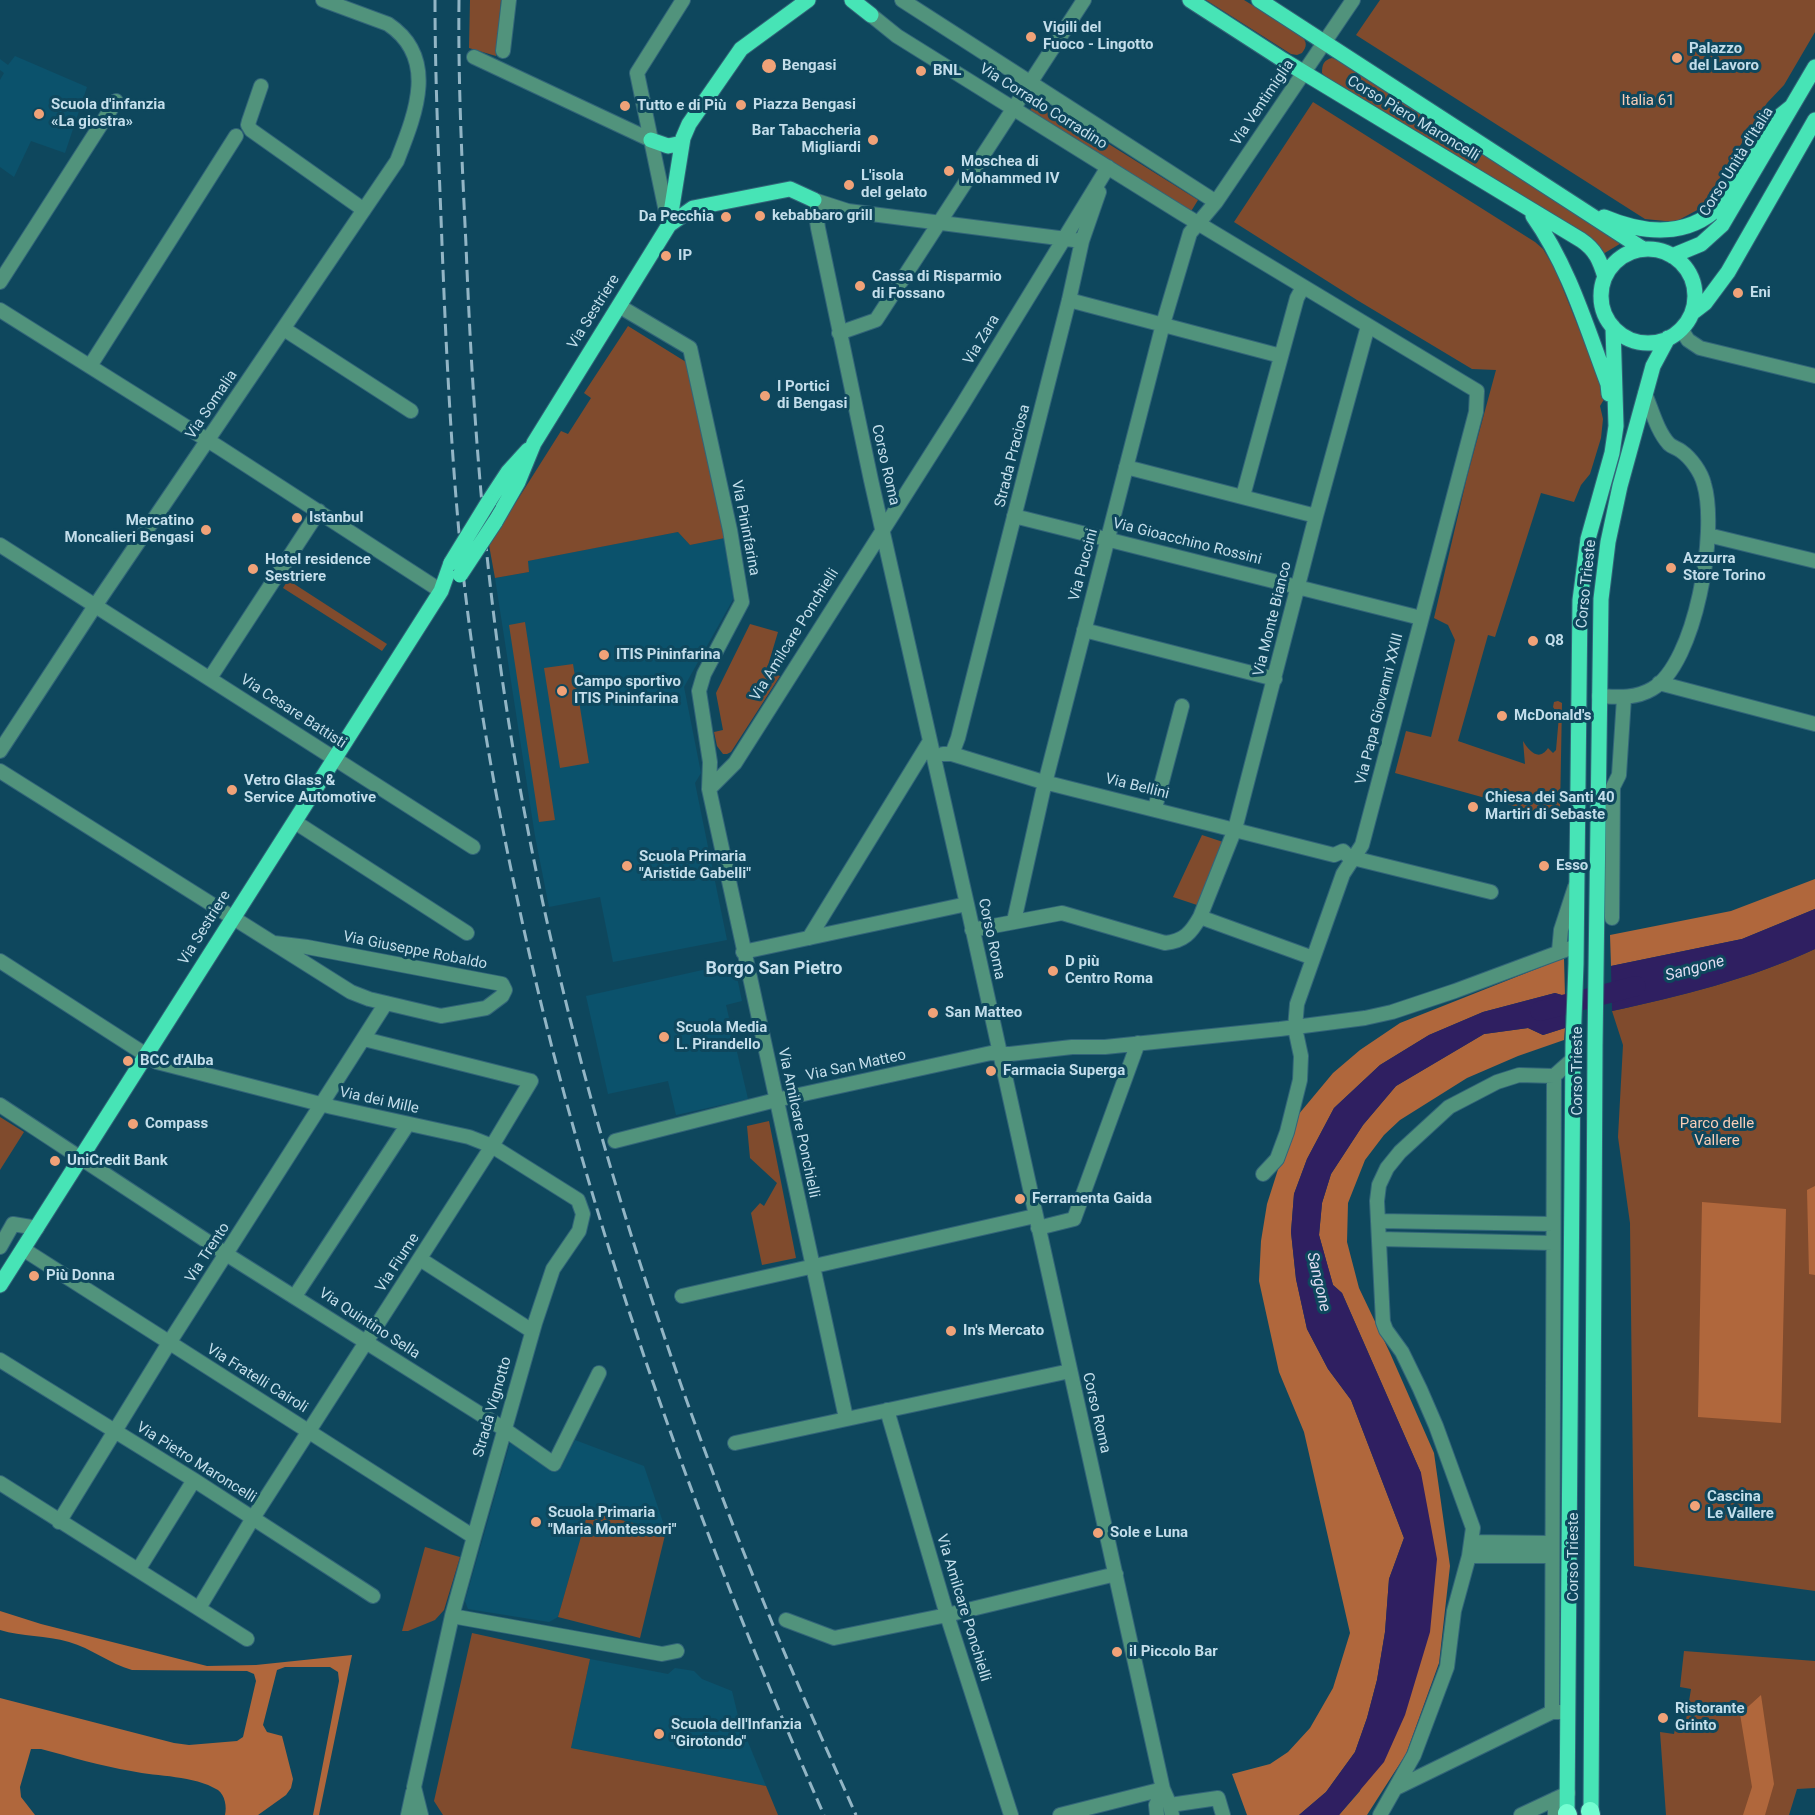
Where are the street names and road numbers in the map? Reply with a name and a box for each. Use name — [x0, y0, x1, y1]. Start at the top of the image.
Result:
street label: Via Ventimiglia — [1228, 57, 1298, 149]
street label: Via Corrado Corradino — [976, 60, 1110, 154]
street label: Corso Piero Maroncelli — [1343, 72, 1483, 166]
street label: Corso Unità d'Italia — [1696, 104, 1778, 220]
street label: Via Sestriere — [564, 272, 624, 352]
street label: Via Zara — [960, 312, 1004, 368]
street label: Via Somalia — [182, 367, 242, 443]
street label: Strada Praciosa — [992, 403, 1034, 509]
street label: Corso Roma — [867, 423, 903, 507]
street label: Via Pininfarina — [727, 479, 763, 577]
street label: Via Gioacchino Rossini — [1111, 515, 1263, 569]
street label: Via Puccini — [1066, 527, 1102, 603]
street label: Corso Trieste — [1573, 539, 1601, 629]
street label: Via Monte Bianco — [1250, 560, 1296, 678]
street label: Via Amilcare Ponchielli — [747, 565, 843, 705]
street label: Via Papa Giovanni XXIII — [1352, 631, 1408, 787]
street label: Via Cesare Battisti — [237, 671, 349, 753]
street label: Via Bellini — [1103, 770, 1171, 804]
street label: Via Sestriere — [175, 888, 235, 968]
street label: Corso Roma — [974, 897, 1008, 981]
street label: Via Giuseppe Robaldo — [341, 928, 489, 974]
street label: Corso Trieste — [1569, 1026, 1587, 1116]
street label: Via Amilcare Ponchielli — [773, 1046, 823, 1200]
street label: Via San Matteo — [804, 1047, 908, 1085]
street label: Via dei Mille — [338, 1084, 420, 1118]
street label: Via Trento — [182, 1220, 234, 1286]
street label: Via Fiume — [372, 1230, 424, 1296]
street label: Via Quintino Sella — [315, 1285, 423, 1363]
street label: Via Fratelli Cairoli — [203, 1341, 311, 1417]
street label: Strada Vignotto — [470, 1355, 516, 1459]
street label: Corso Roma — [1078, 1371, 1114, 1455]
street label: Via Pietro Maroncelli — [133, 1419, 259, 1507]
street label: Corso Trieste — [1565, 1512, 1583, 1602]
street label: Via Amilcare Ponchielli — [932, 1532, 994, 1684]

